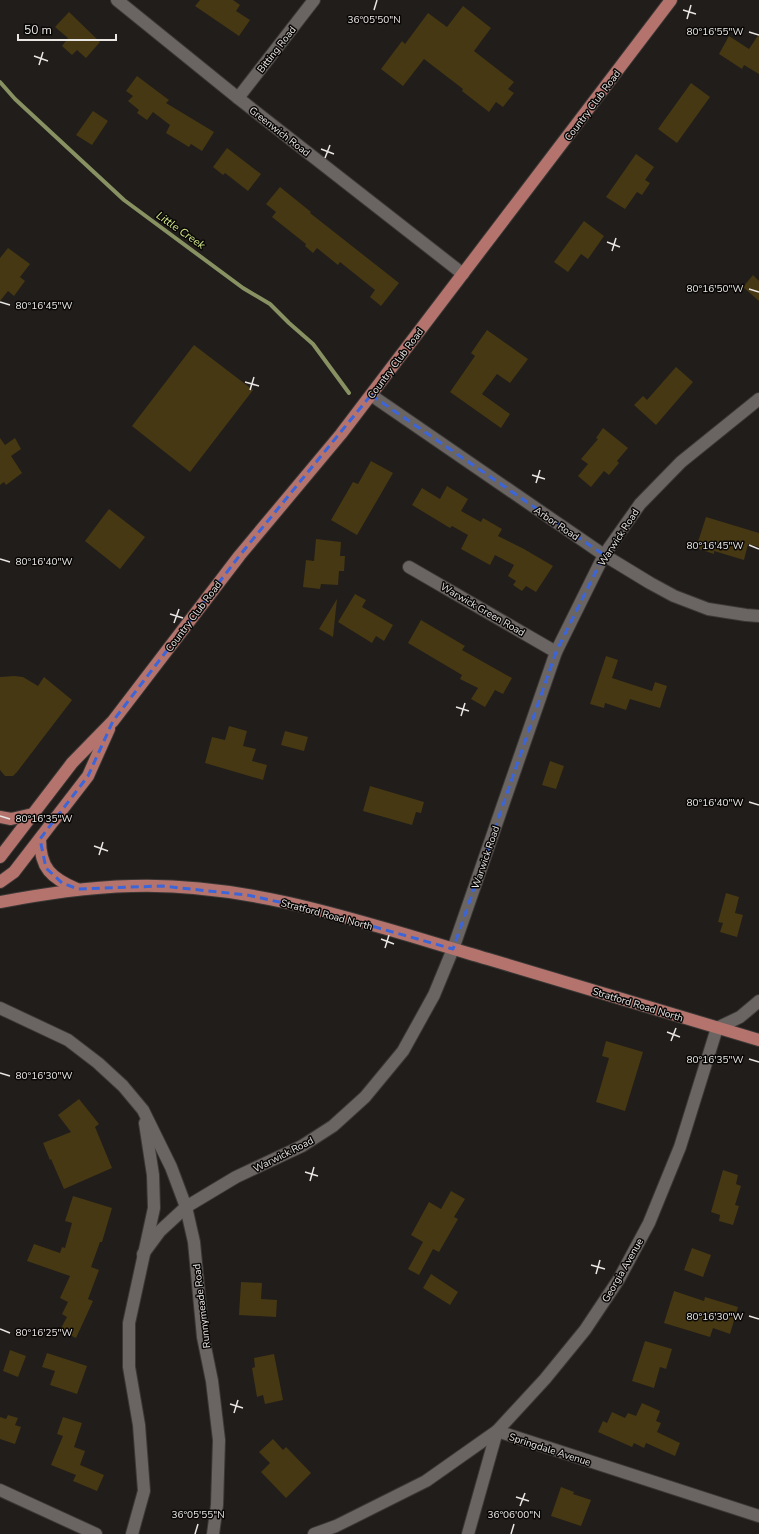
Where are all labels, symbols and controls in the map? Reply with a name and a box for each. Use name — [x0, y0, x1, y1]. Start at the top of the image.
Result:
text: 36°05'50"N — [347, 13, 401, 27]
scale bar — [18, 16, 116, 42]
text: 50 m — [24, 22, 52, 38]
street label: Bitting Road — [254, 23, 300, 76]
text: 80°16'55"W — [687, 25, 743, 39]
street label: Country Club Road — [562, 67, 624, 144]
street label: Greenwich Road — [246, 104, 313, 160]
water label: Little Creek — [153, 208, 209, 253]
text: 80°16'50"W — [687, 282, 743, 296]
text: 80°16'45"W — [16, 299, 72, 313]
street label: Country Club Road — [365, 325, 427, 402]
street label: Arbor Road — [531, 504, 582, 544]
street label: Warwick Road — [595, 506, 643, 569]
text: 80°16'45"W — [687, 539, 743, 553]
text: 80°16'40"W — [16, 555, 72, 569]
street label: Country Club Road — [163, 578, 225, 655]
street label: Warwick Green Road — [438, 580, 527, 640]
text: 80°16'40"W — [687, 796, 743, 810]
text: 80°16'35"W — [16, 812, 72, 826]
street label: Warwick Road — [469, 824, 503, 891]
street label: Stratford Road North — [279, 896, 374, 934]
street label: Stratford Road North — [590, 984, 685, 1025]
text: 80°16'35"W — [687, 1053, 743, 1067]
text: 80°16'30"W — [16, 1069, 72, 1083]
street label: Warwick Road — [251, 1134, 316, 1176]
street label: Georgia Avenue — [599, 1236, 647, 1305]
street label: Runnymeade Road — [190, 1263, 214, 1349]
text: 80°16'30"W — [687, 1310, 743, 1324]
text: 80°16'25"W — [16, 1326, 72, 1340]
street label: Springdale Avenue — [507, 1430, 592, 1470]
text: 36°05'55"N — [171, 1508, 225, 1522]
text: 36°06'00"N — [487, 1508, 541, 1522]

